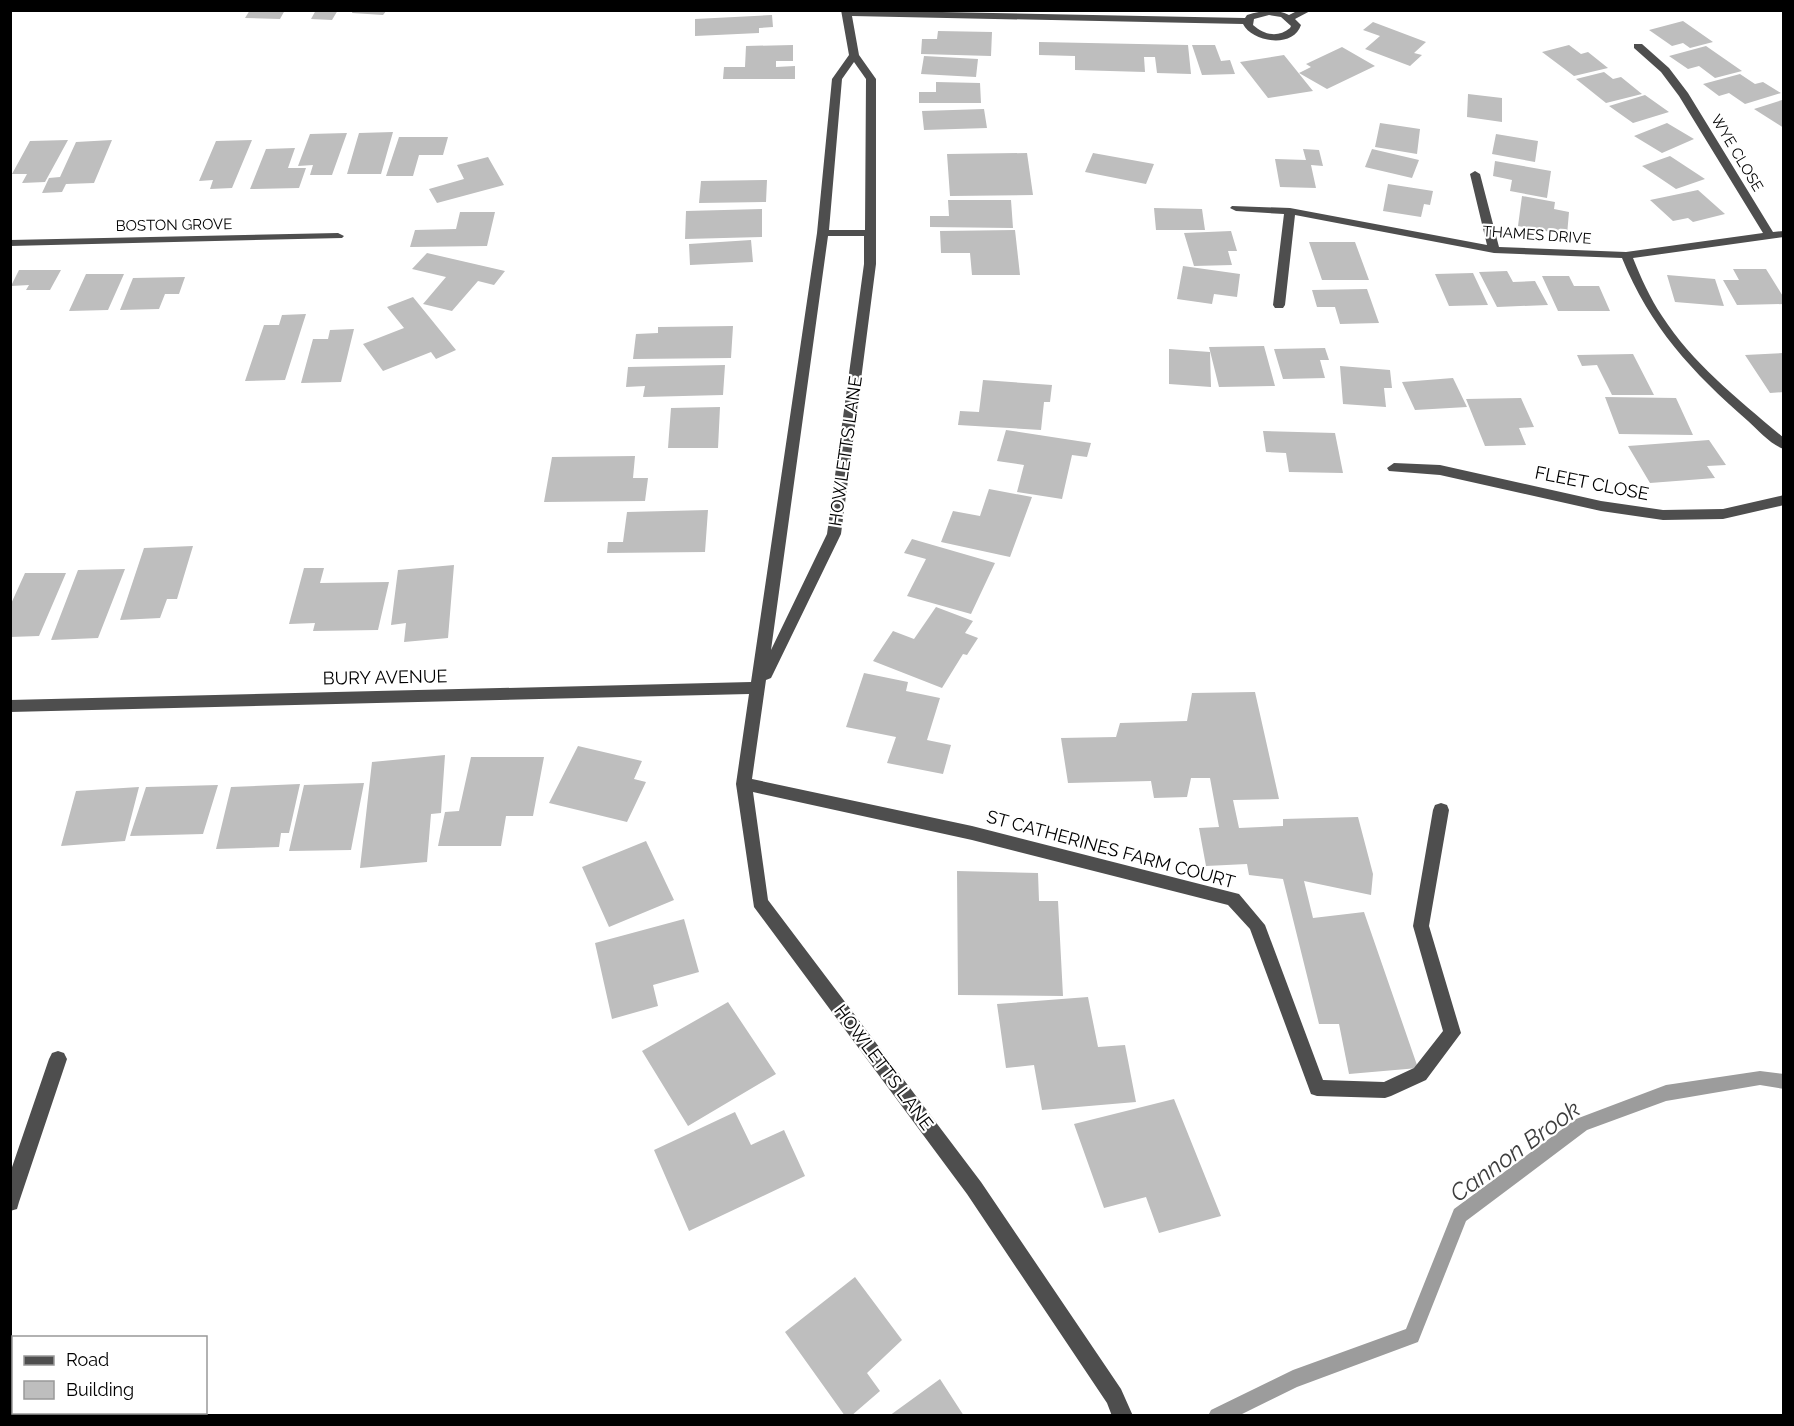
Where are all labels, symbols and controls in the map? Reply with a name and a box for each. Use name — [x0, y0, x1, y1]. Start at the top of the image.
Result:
street label: WYE CLOSE — [1707, 111, 1767, 195]
street label: BOSTON GROVE — [116, 215, 232, 235]
street label: THAMES DRIVE — [1482, 222, 1592, 248]
street label: HOWLETTS LANE — [824, 374, 866, 528]
street label: FLEET CLOSE — [1533, 462, 1651, 504]
street label: BURY AVENUE — [322, 665, 448, 689]
street label: ST CATHERINES FARM COURT — [984, 806, 1238, 892]
street label: HOWLETTS LANE — [830, 1000, 938, 1134]
water label: Cannon Brook — [1444, 1094, 1586, 1208]
legend — [12, 1336, 207, 1414]
text: Road — [66, 1349, 109, 1370]
text: Building — [66, 1379, 134, 1400]

